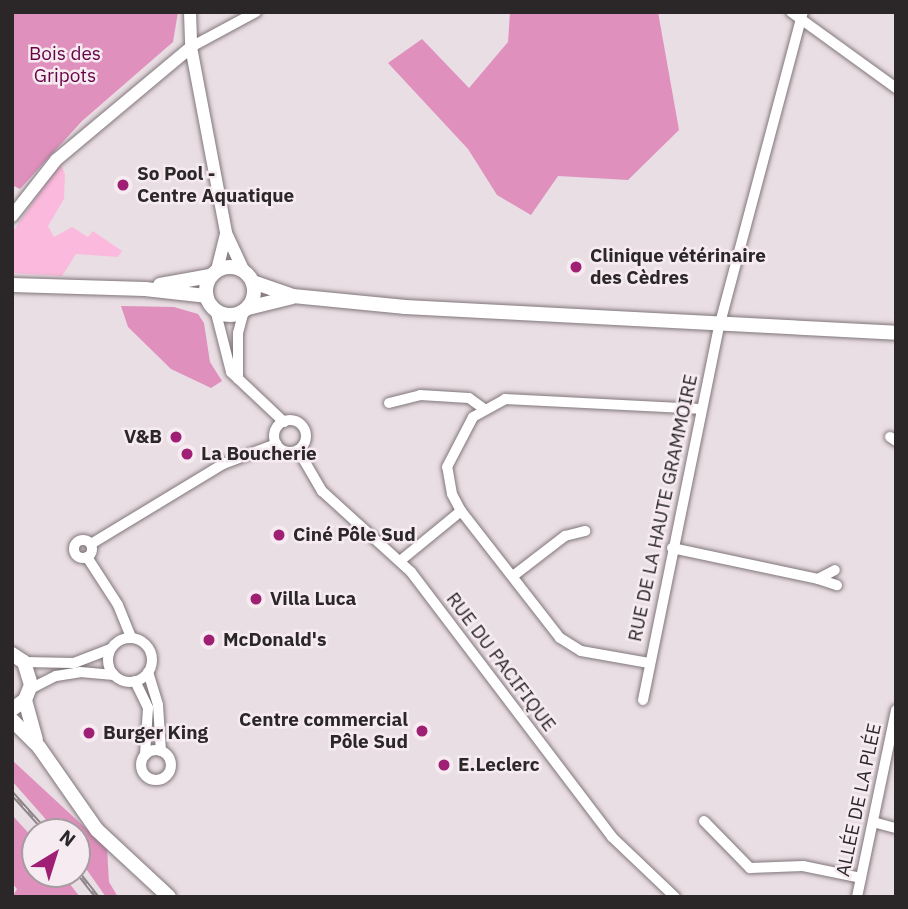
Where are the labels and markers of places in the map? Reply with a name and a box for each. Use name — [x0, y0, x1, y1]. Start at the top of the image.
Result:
place label: So Pool - Centre Aquatique — [137, 163, 294, 207]
marker: So Pool - Centre Aquatique — [115, 177, 131, 193]
place label: Clinique vétérinaire des Cèdres — [590, 245, 766, 289]
marker: Clinique vétérinaire des Cèdres — [568, 259, 584, 275]
place label: V&B — [124, 426, 162, 448]
marker: V&B — [168, 429, 184, 445]
place label: La Boucherie — [201, 443, 317, 465]
marker: La Boucherie — [179, 446, 195, 462]
place label: Ciné Pôle Sud — [293, 524, 416, 546]
marker: Ciné Pôle Sud — [271, 527, 287, 543]
place label: Villa Luca — [270, 588, 356, 610]
marker: Villa Luca — [248, 591, 264, 607]
place label: McDonald's — [223, 629, 326, 651]
marker: McDonald's — [201, 632, 217, 648]
place label: Centre commercial Pôle Sud — [239, 709, 408, 753]
place label: Burger King — [103, 722, 208, 744]
marker: Centre commercial Pôle Sud — [414, 723, 430, 739]
marker: Burger King — [81, 725, 97, 741]
place label: E.Leclerc — [458, 754, 540, 776]
marker: E.Leclerc — [436, 757, 452, 773]

